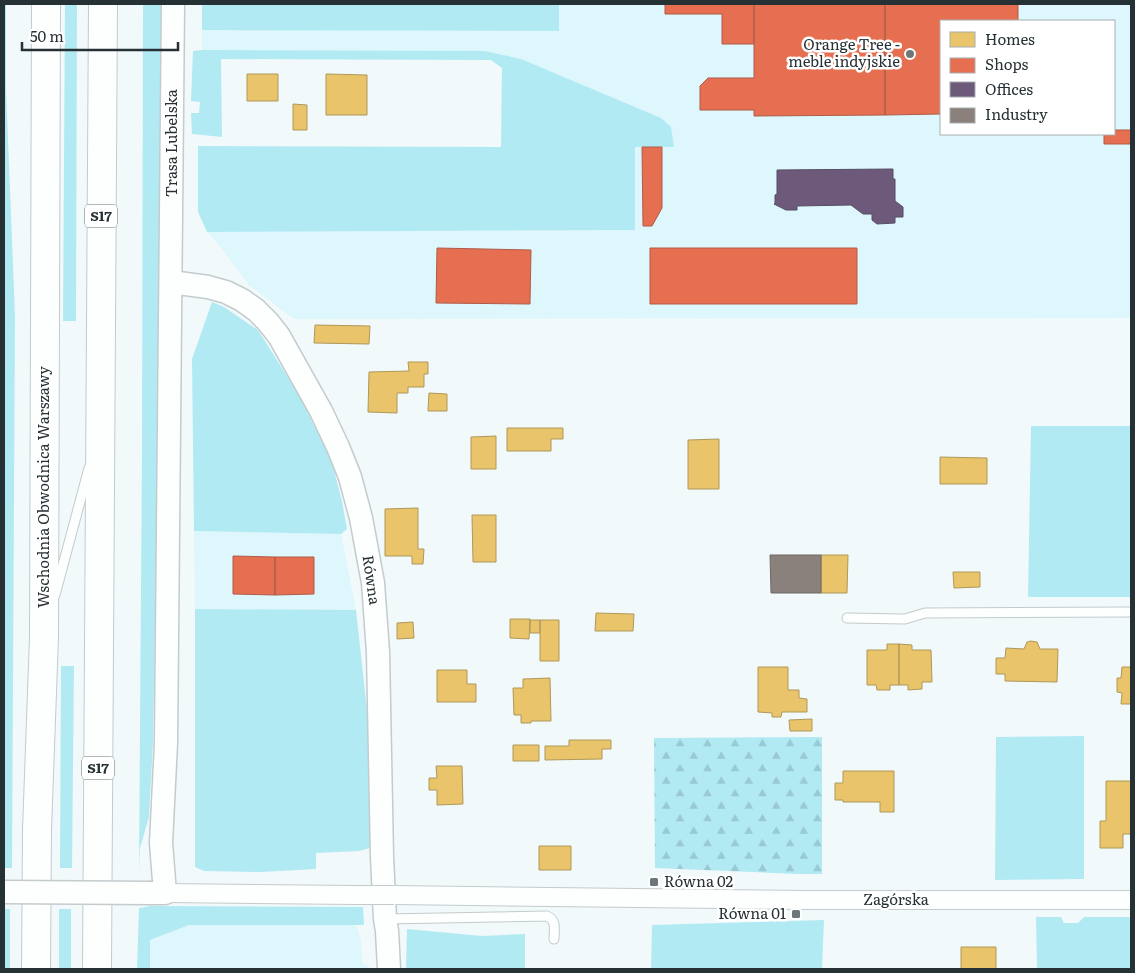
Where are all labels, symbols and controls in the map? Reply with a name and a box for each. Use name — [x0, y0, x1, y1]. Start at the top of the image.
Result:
scale bar — [22, 20, 179, 52]
legend — [940, 20, 1115, 135]
text: 50 m — [30, 24, 64, 47]
text: Homes — [985, 27, 1035, 50]
place label: Orange Tree - meble indyjskie — [788, 32, 900, 72]
marker: Orange Tree - meble indyjskie — [904, 48, 916, 60]
text: Shops — [985, 52, 1028, 75]
text: Offices — [985, 77, 1033, 100]
street label: Trasa Lubelska — [159, 88, 182, 197]
text: Industry — [985, 102, 1048, 125]
road number: S17 — [85, 205, 117, 228]
street label: Wschodnia Obwodnica Warszawy — [31, 366, 54, 608]
street label: Równa — [358, 553, 387, 607]
road number: S17 — [82, 756, 114, 780]
place label: Równa 02 — [664, 869, 734, 892]
marker: Równa 02 — [648, 876, 660, 888]
street label: Zagórska — [863, 887, 930, 910]
place label: Równa 01 — [718, 901, 786, 924]
marker: Równa 01 — [790, 908, 802, 920]

